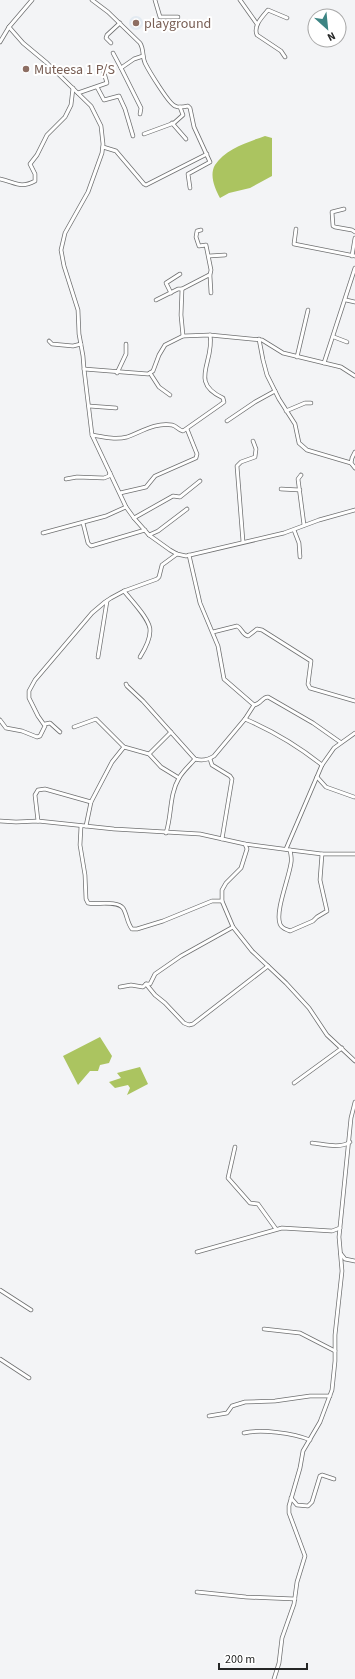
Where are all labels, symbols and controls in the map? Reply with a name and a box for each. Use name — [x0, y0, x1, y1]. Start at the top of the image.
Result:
north arrow — [307, 8, 347, 48]
place label: playground — [144, 14, 211, 34]
marker: playground — [131, 18, 141, 28]
text: N — [325, 28, 338, 45]
place label: Muteesa 1 P/S — [34, 60, 115, 80]
marker: Muteesa 1 P/S — [21, 64, 31, 74]
scale bar — [219, 1645, 307, 1671]
text: 200 m — [225, 1651, 255, 1668]

